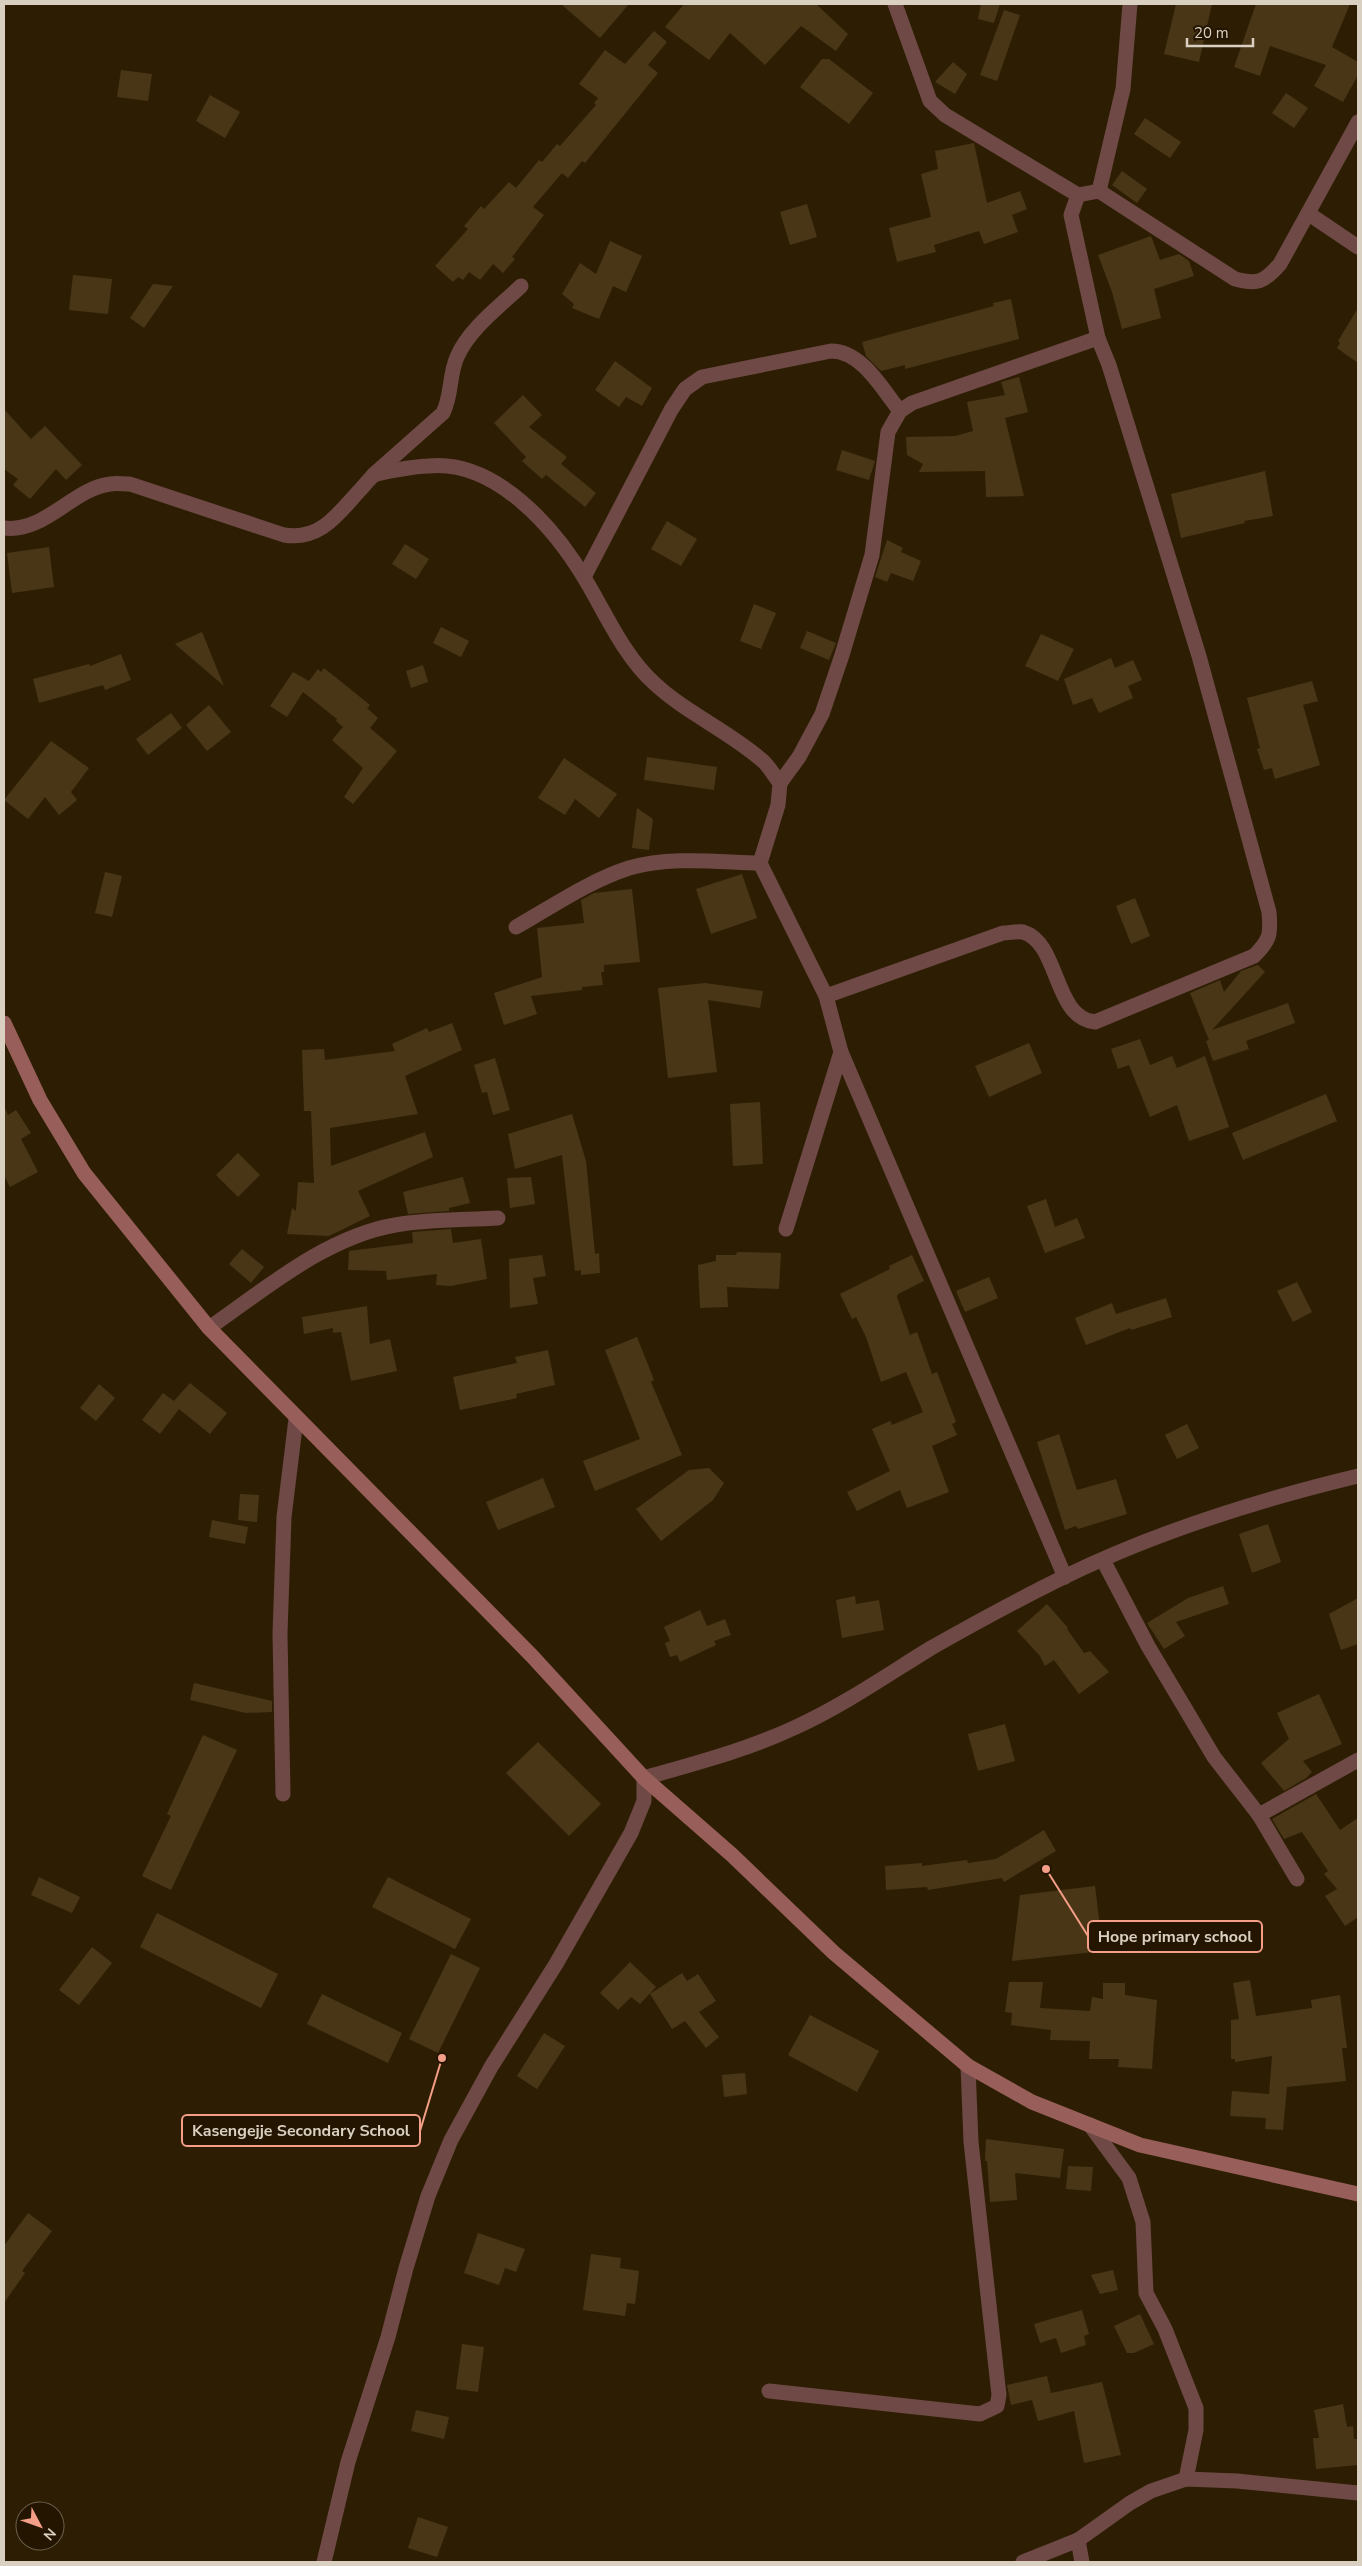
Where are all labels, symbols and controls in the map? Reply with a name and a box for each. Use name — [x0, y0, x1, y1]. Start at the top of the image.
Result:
scale bar — [1187, 15, 1253, 47]
text: 20 m — [1194, 23, 1229, 43]
callout: Hope primary school — [1088, 1921, 1262, 1952]
text: Hope primary school — [1098, 1926, 1252, 1948]
callout: Kasengejje Secondary School — [182, 2115, 420, 2146]
text: Kasengejje Secondary School — [192, 2120, 410, 2142]
north arrow — [15, 2501, 65, 2551]
text: N — [39, 2524, 60, 2544]

